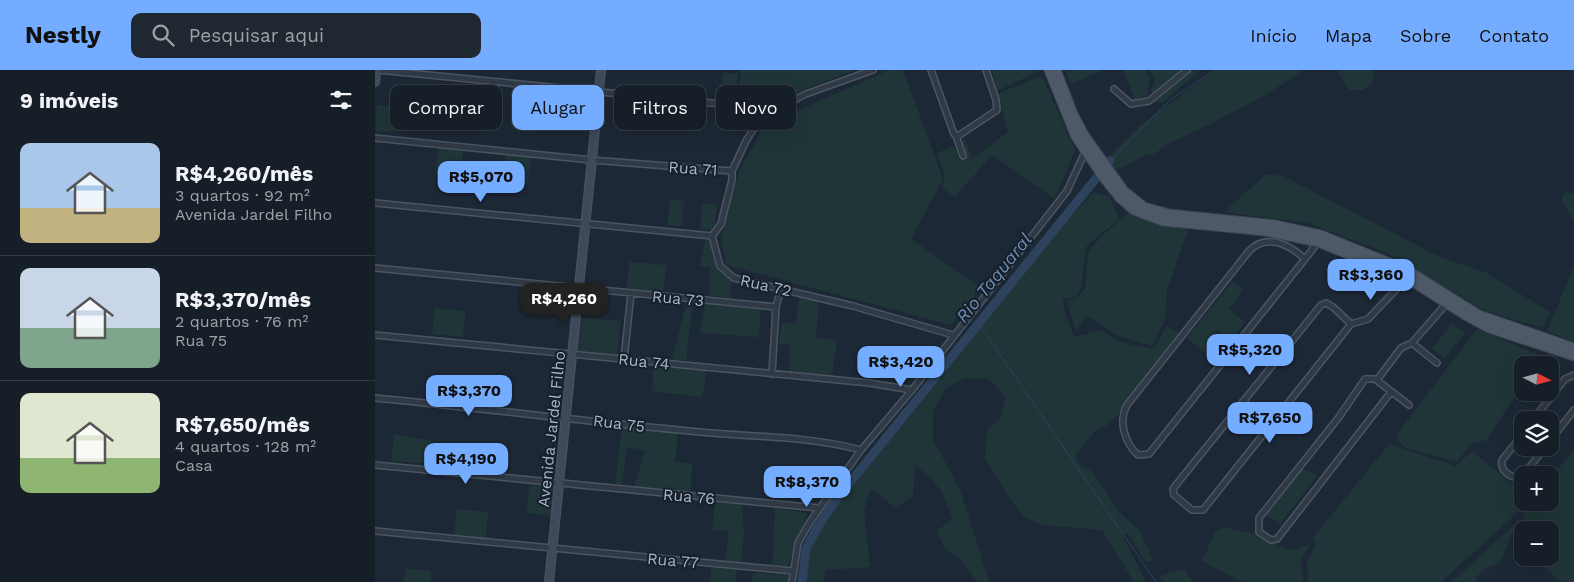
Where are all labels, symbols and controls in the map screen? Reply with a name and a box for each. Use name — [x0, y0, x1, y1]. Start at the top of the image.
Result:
search box — [131, 13, 481, 58]
text: Nestly — [25, 21, 101, 49]
icon: search — [149, 21, 177, 49]
text: Pesquisar aqui — [189, 24, 324, 47]
text: Início — [1250, 25, 1297, 46]
text: Mapa — [1325, 25, 1372, 46]
text: Sobre — [1400, 25, 1451, 46]
text: Contato — [1479, 25, 1549, 46]
chip: Comprar — [390, 85, 502, 130]
chip: Alugar — [512, 85, 604, 130]
chip: Filtros — [614, 85, 706, 130]
chip: Novo — [716, 85, 796, 130]
icon: filters — [327, 86, 355, 114]
text: 9 imóveis — [20, 88, 118, 113]
street label: Rua 71 — [668, 157, 718, 180]
pin: R$5,070 — [435, 160, 527, 203]
text: R$4,260/mês — [175, 161, 313, 186]
icon: home — [60, 163, 120, 223]
text: R$5,070 — [449, 167, 513, 186]
text: 3 quartos · 92 m² — [175, 186, 310, 205]
text: Avenida Jardel Filho — [175, 205, 332, 224]
water label: Rio Taquaral — [951, 229, 1036, 326]
pin: R$3,360 — [1325, 258, 1417, 301]
text: R$3,360 — [1338, 265, 1404, 284]
street label: Rua 72 — [738, 270, 793, 301]
pin: R$4,260 — [518, 282, 610, 325]
text: R$3,370/mês — [175, 287, 311, 312]
street label: Rua 73 — [651, 287, 705, 310]
icon: home — [60, 288, 120, 348]
text: R$4,260 — [531, 289, 597, 308]
text: 2 quartos · 76 m² — [175, 312, 308, 331]
text: Rua 75 — [175, 331, 227, 350]
pin: R$5,320 — [1204, 334, 1296, 376]
text: R$5,320 — [1218, 340, 1282, 359]
pin: R$3,420 — [855, 346, 947, 388]
street label: Rua 74 — [617, 349, 671, 374]
street label: Avenida Jardel Filho — [534, 350, 569, 508]
text: R$3,420 — [868, 352, 934, 371]
north arrow — [1514, 356, 1559, 401]
map controls — [1514, 356, 1559, 566]
pin: R$3,370 — [423, 374, 515, 417]
text: R$3,370 — [437, 381, 501, 400]
pin: R$7,650 — [1224, 402, 1316, 444]
text: R$7,650 — [1238, 408, 1302, 427]
street label: Rua 75 — [592, 411, 646, 436]
button: layers — [1514, 411, 1559, 456]
text: R$7,650/mês — [175, 412, 310, 437]
icon: home — [60, 413, 120, 473]
text: 4 quartos · 128 m² — [175, 437, 316, 456]
pin: R$4,190 — [420, 442, 512, 485]
text: R$4,190 — [435, 449, 497, 468]
text: Casa — [175, 456, 213, 475]
pin: R$8,370 — [761, 466, 853, 508]
button: + — [1514, 466, 1559, 511]
text: R$8,370 — [775, 472, 839, 491]
street label: Rua 76 — [662, 485, 716, 508]
button: − — [1514, 521, 1559, 566]
street label: Rua 77 — [646, 549, 700, 572]

